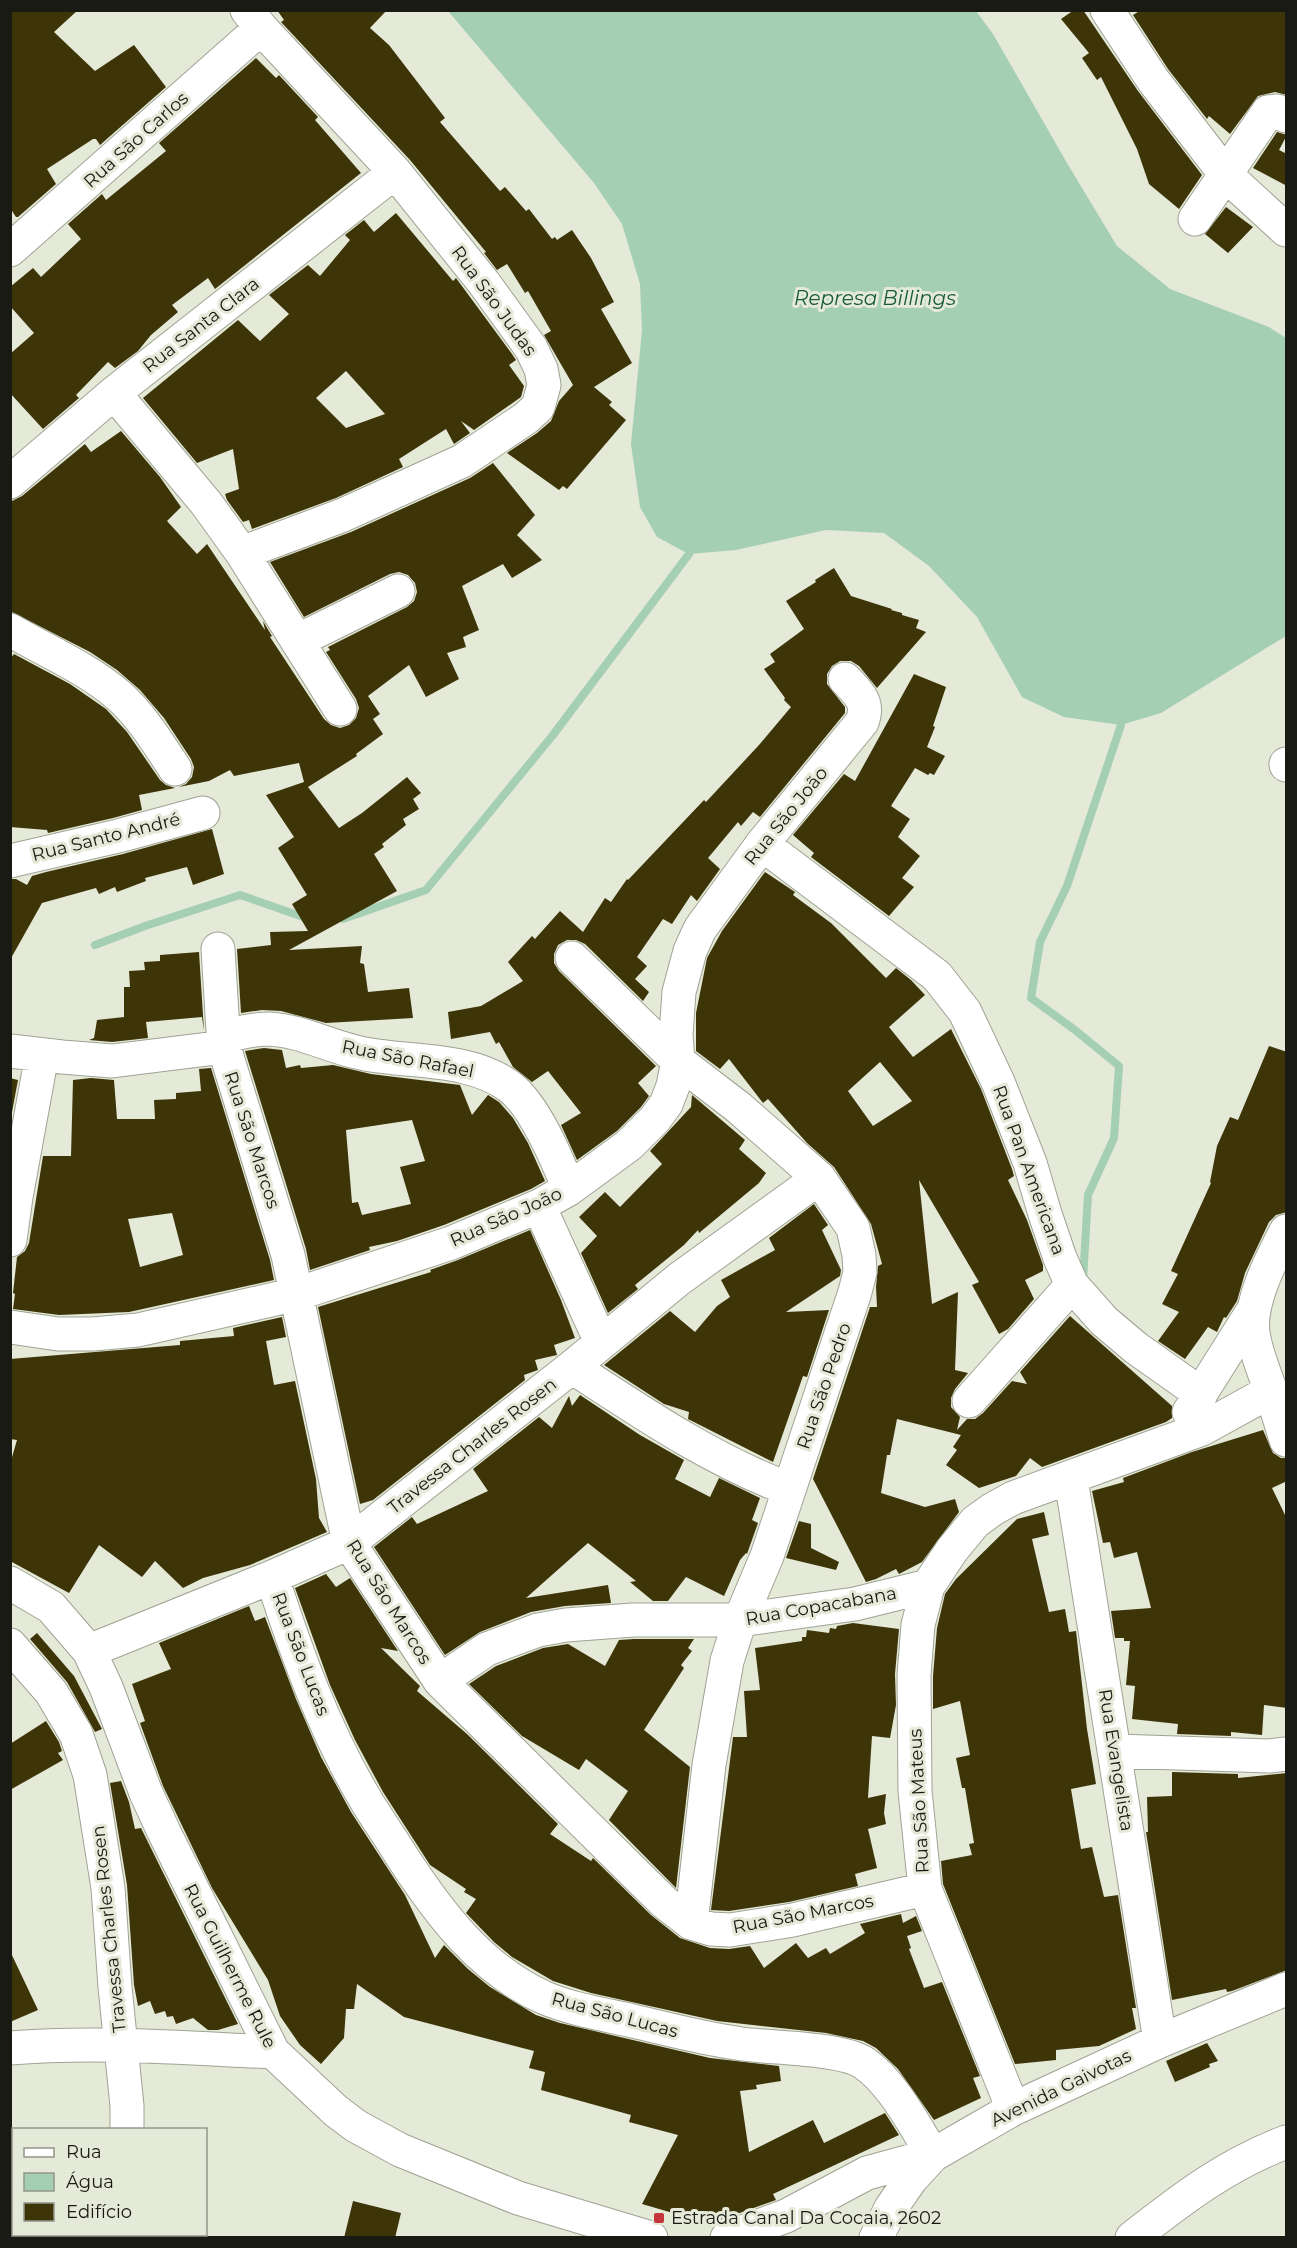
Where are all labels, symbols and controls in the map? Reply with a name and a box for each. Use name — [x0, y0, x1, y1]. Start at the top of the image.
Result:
street label: Rua São Carlos — [79, 87, 193, 193]
street label: Rua São Judas — [447, 242, 541, 361]
street label: Rua Santa Clara — [138, 273, 264, 377]
water label: Represa Billings — [794, 286, 956, 310]
street label: Rua São João — [740, 762, 832, 870]
street label: Rua Santo André — [29, 808, 183, 866]
street label: Rua São Rafael — [340, 1035, 476, 1083]
street label: Rua São Marcos — [219, 1069, 285, 1212]
street label: Rua Pan Americana — [988, 1082, 1070, 1258]
street label: Rua São João — [447, 1182, 565, 1252]
street label: Rua São Pedro — [792, 1320, 856, 1452]
street label: Travessa Charles Rosen — [383, 1373, 561, 1519]
street label: Rua São Marcos — [342, 1536, 436, 1669]
street label: Rua Copacabana — [744, 1582, 898, 1630]
street label: Rua São Lucas — [267, 1589, 335, 1719]
street label: Rua Evangelista — [1094, 1687, 1138, 1833]
street label: Rua São Mateus — [904, 1728, 934, 1874]
street label: Travessa Charles Rosen — [87, 1824, 131, 2034]
street label: Rua Guilherme Rule — [179, 1880, 281, 2052]
street label: Rua São Marcos — [731, 1890, 875, 1938]
street label: Rua São Lucas — [549, 1988, 681, 2043]
street label: Avenida Gaivotas — [987, 2044, 1135, 2132]
legend — [12, 2128, 207, 2236]
text: Rua — [66, 2141, 102, 2163]
text: Água — [66, 2171, 114, 2193]
text: Edifício — [66, 2201, 132, 2223]
place label: Estrada Canal Da Cocaia, 2602 — [671, 2207, 941, 2229]
marker: Estrada Canal Da Cocaia, 2602 — [652, 2211, 666, 2225]

